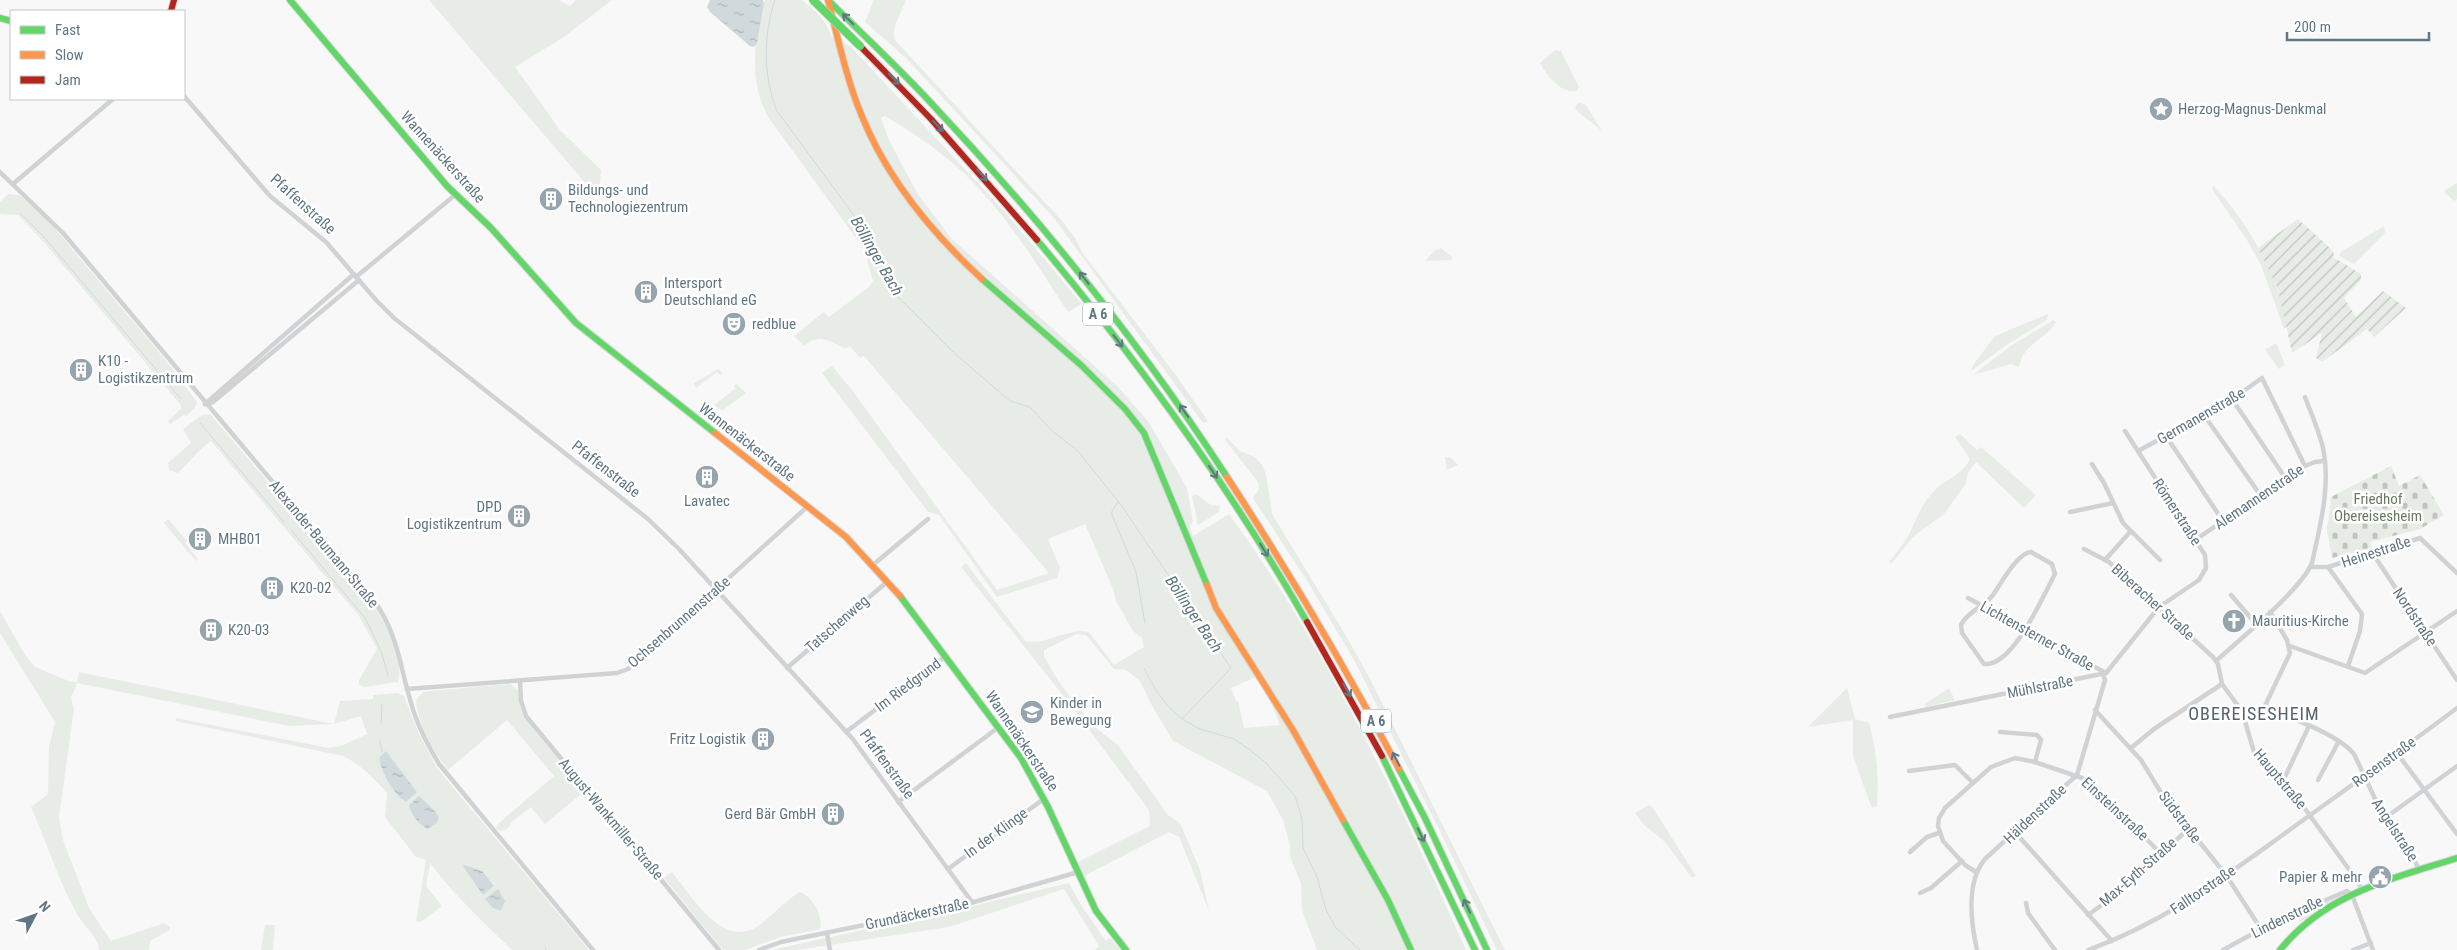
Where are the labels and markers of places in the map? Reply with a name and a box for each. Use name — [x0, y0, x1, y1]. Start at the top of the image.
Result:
place icon: Herzog-Magnus-Denkmal — [2148, 96, 2174, 122]
place label: Herzog-Magnus-Denkmal — [2178, 100, 2327, 118]
place label: Bildungs- und Technologiezentrum — [568, 181, 688, 216]
building icon: Bildungs- und Technologiezentrum — [538, 186, 564, 212]
place label: Intersport Deutschland eG — [664, 274, 757, 309]
building icon: Intersport Deutschland eG — [633, 279, 659, 305]
theatre icon: redblue — [721, 311, 747, 337]
place label: redblue — [752, 315, 796, 333]
place label: K10 - Logistikzentrum — [98, 352, 193, 387]
building icon: K10 - Logistikzentrum — [68, 357, 94, 383]
building icon: Lavatec — [694, 464, 720, 490]
place label: Lavatec — [684, 492, 730, 510]
place label: DPD Logistikzentrum — [407, 498, 502, 533]
building icon: DPD Logistikzentrum — [506, 503, 532, 529]
building icon: MHB01 — [187, 526, 213, 552]
place label: MHB01 — [218, 530, 262, 548]
building icon: K20-02 — [259, 575, 285, 601]
place label: K20-02 — [290, 579, 332, 597]
church icon: Mauritius-Kirche — [2221, 608, 2247, 634]
place label: Mauritius-Kirche — [2252, 612, 2349, 630]
building icon: K20-03 — [198, 617, 224, 643]
place label: K20-03 — [228, 621, 270, 639]
place label: Kinder in Bewegung — [1050, 694, 1111, 729]
school or university icon: Kinder in Bewegung — [1019, 699, 1045, 725]
building icon: Fritz Logistik — [750, 726, 776, 752]
place label: Fritz Logistik — [670, 730, 746, 748]
building icon: Gerd Bär GmbH — [820, 801, 846, 827]
place label: Gerd Bär GmbH — [725, 805, 816, 823]
public building icon: Papier & mehr — [2367, 864, 2393, 890]
place label: Papier & mehr — [2279, 868, 2362, 886]

